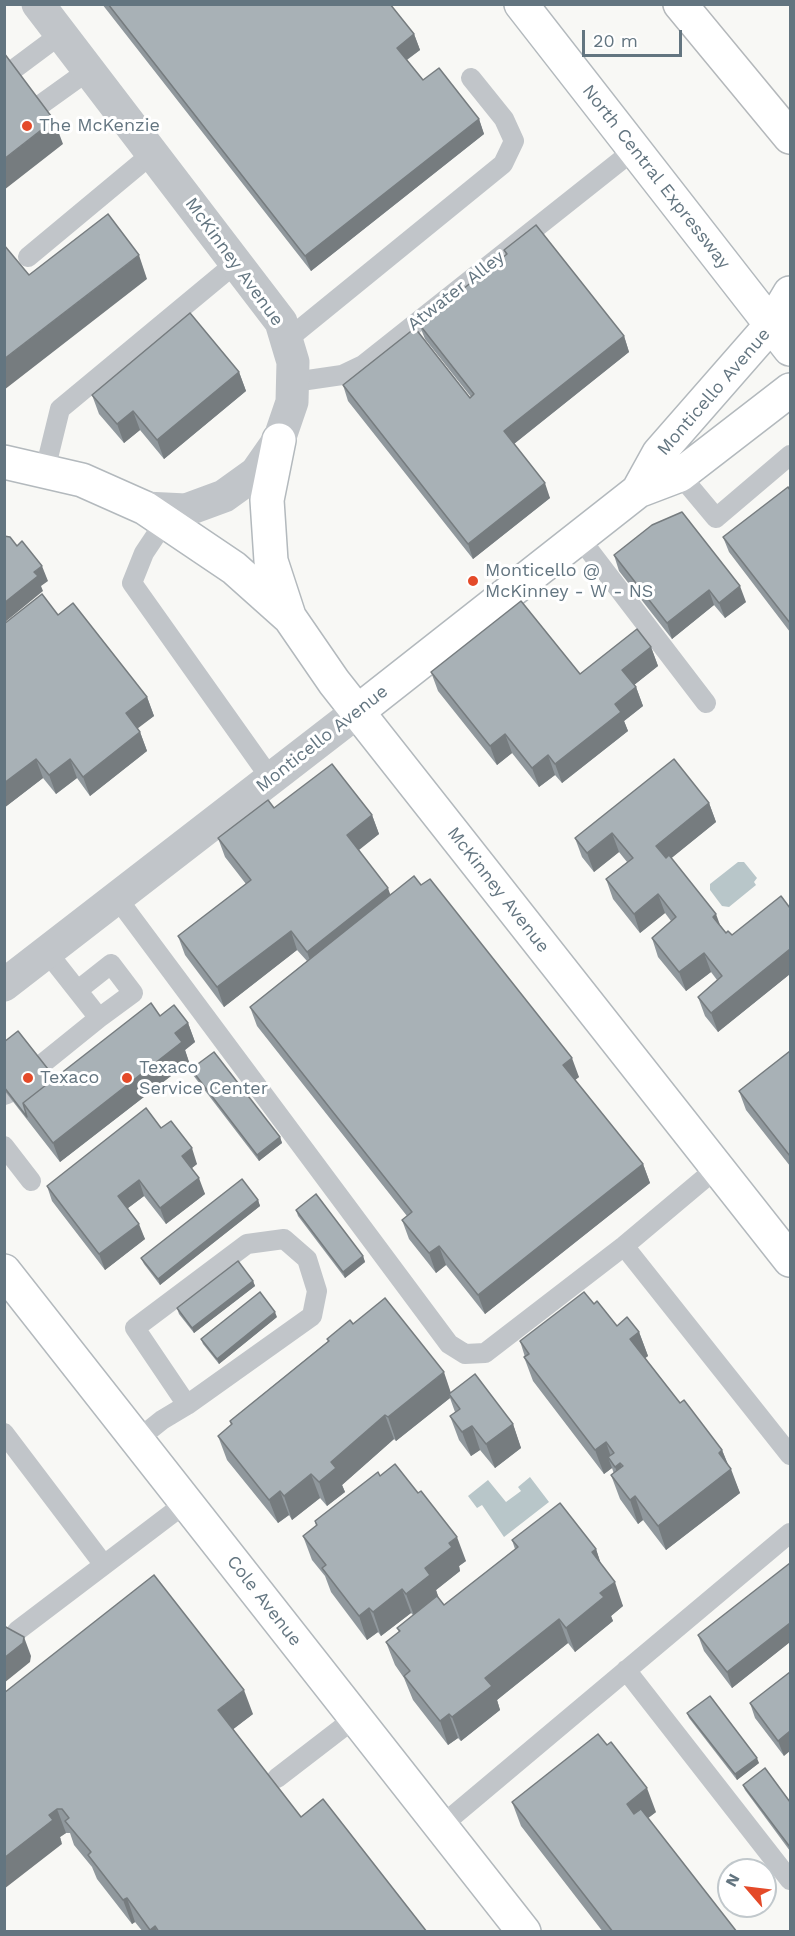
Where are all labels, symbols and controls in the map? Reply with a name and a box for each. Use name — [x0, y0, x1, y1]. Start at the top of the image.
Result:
scale bar — [585, 18, 686, 56]
text: 20 m — [593, 30, 638, 51]
street label: North Central Expressway — [577, 81, 735, 273]
place label: The McKenzie — [39, 115, 160, 137]
marker: The McKenzie — [20, 119, 34, 133]
street label: McKinney Avenue — [180, 194, 288, 330]
street label: Atwater Alley — [403, 246, 509, 336]
street label: Monticello Avenue — [653, 324, 775, 460]
place label: Monticello @ McKinney - W - NS — [485, 560, 653, 602]
marker: Monticello @ McKinney - W - NS — [466, 574, 480, 588]
street label: Monticello Avenue — [252, 681, 392, 797]
street label: McKinney Avenue — [442, 823, 554, 957]
place label: Texaco Service Center — [139, 1057, 268, 1100]
place label: Texaco — [40, 1067, 99, 1089]
marker: Texaco — [21, 1071, 35, 1085]
marker: Texaco Service Center — [120, 1071, 134, 1085]
street label: Cole Avenue — [222, 1551, 306, 1651]
north arrow — [717, 1858, 777, 1918]
text: N — [721, 1871, 744, 1890]

